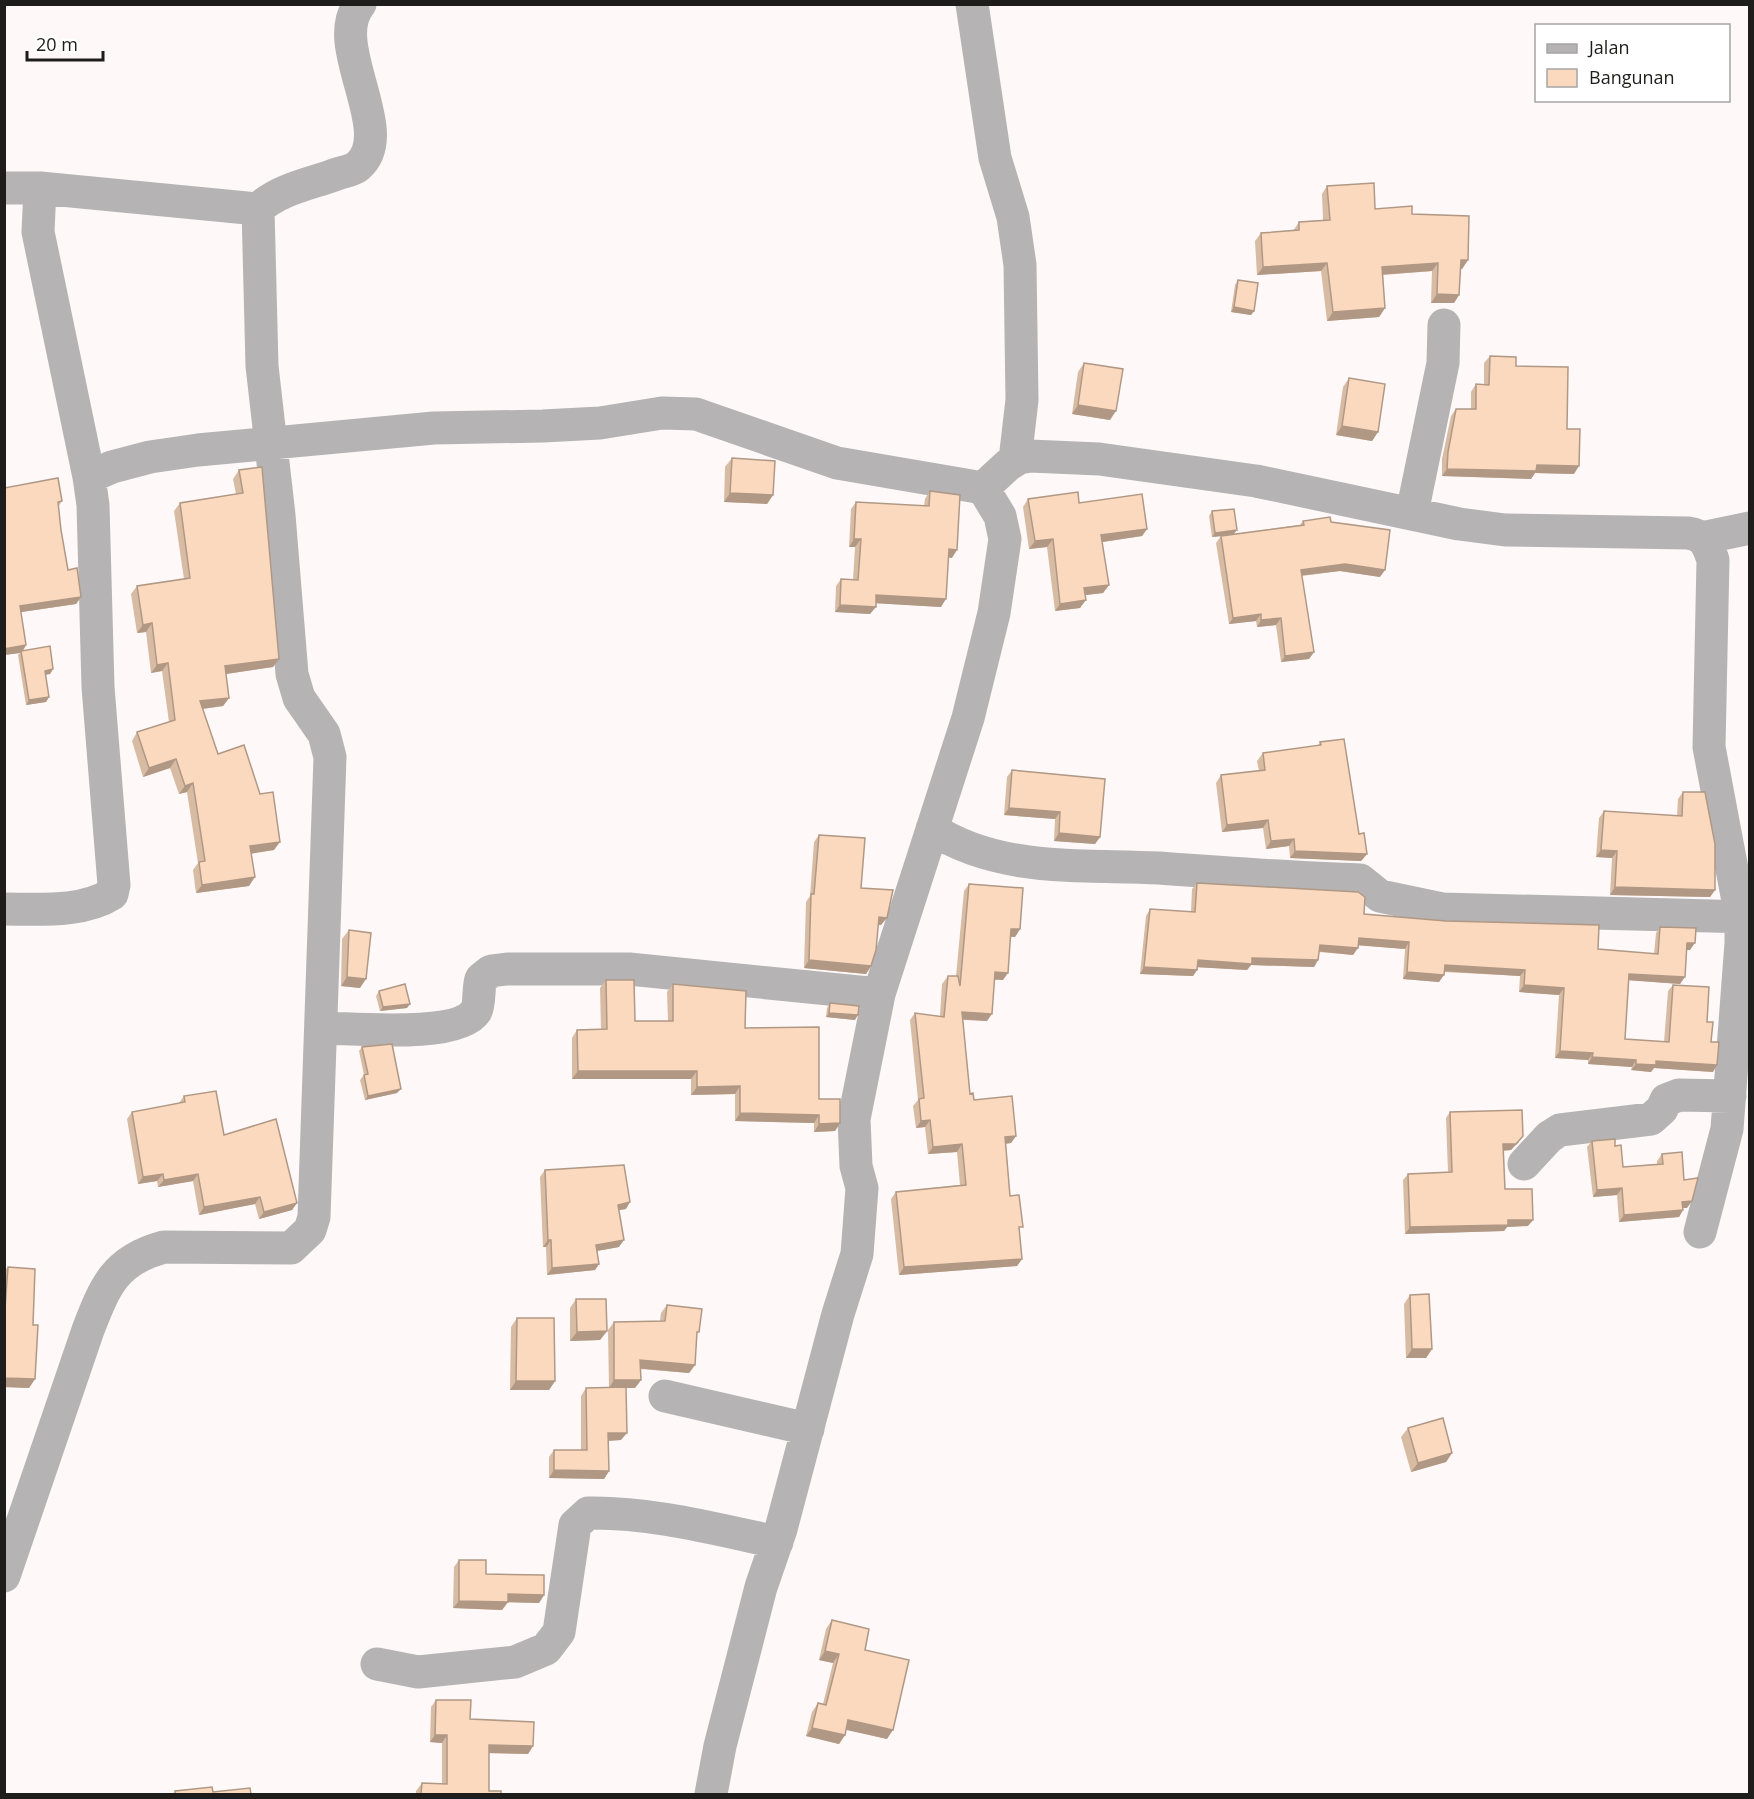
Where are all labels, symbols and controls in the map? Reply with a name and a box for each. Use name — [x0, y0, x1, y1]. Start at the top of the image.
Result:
scale bar — [27, 24, 104, 62]
legend — [1535, 24, 1730, 102]
text: 20 m — [36, 32, 78, 56]
text: Jalan — [1587, 35, 1629, 59]
text: Bangunan — [1589, 65, 1675, 89]

